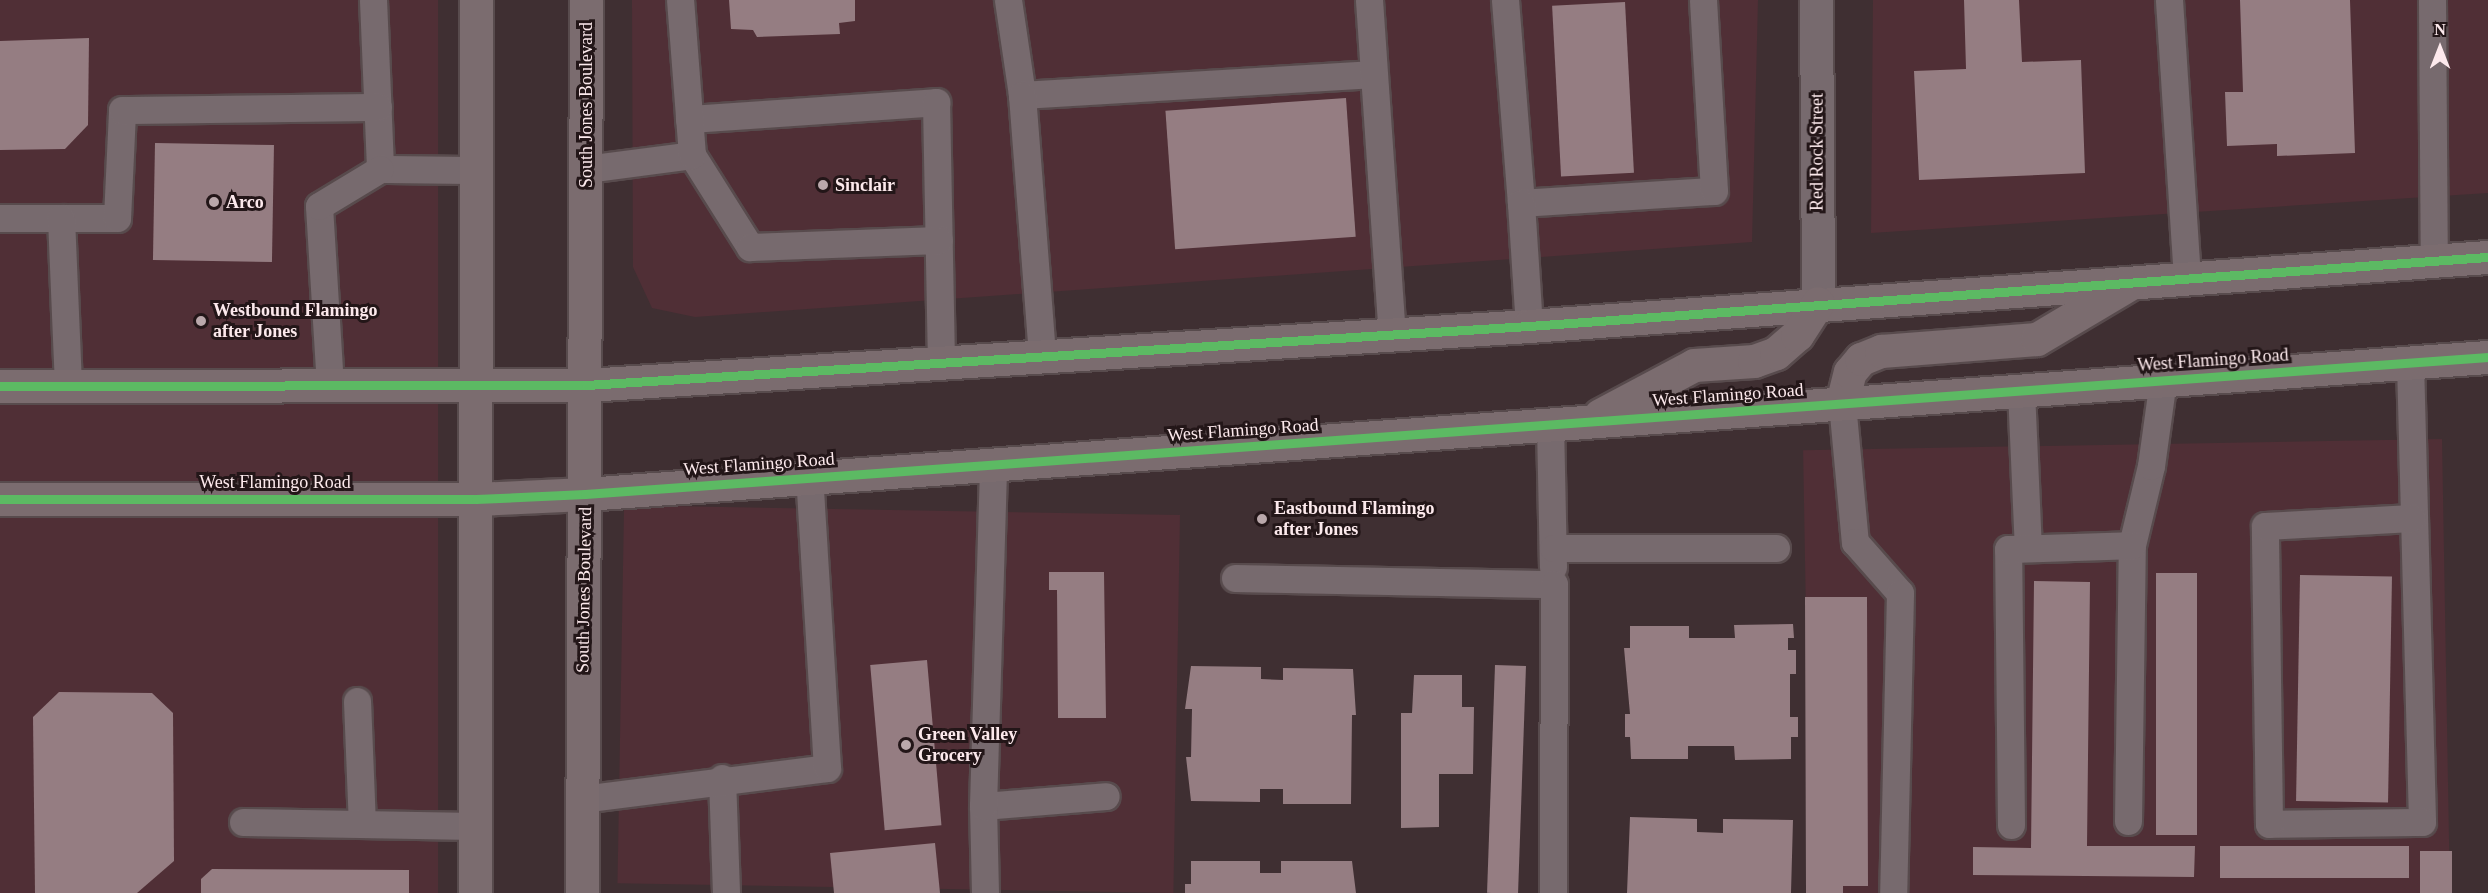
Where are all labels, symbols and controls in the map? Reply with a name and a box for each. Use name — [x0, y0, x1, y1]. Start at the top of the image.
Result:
north arrow — [2410, 18, 2470, 78]
text: N — [2434, 21, 2446, 38]
street label: South Jones Boulevard — [575, 22, 597, 188]
street label: Red Rock Street — [1806, 93, 1828, 211]
place label: Sinclair — [835, 174, 895, 196]
marker: Sinclair — [816, 178, 830, 192]
place label: Arco — [226, 191, 264, 213]
marker: Arco — [207, 195, 221, 209]
place label: Westbound Flamingo after Jones — [213, 300, 378, 342]
marker: Westbound Flamingo after Jones — [194, 314, 208, 328]
street label: West Flamingo Road — [2137, 344, 2289, 376]
street label: West Flamingo Road — [1652, 379, 1804, 411]
street label: West Flamingo Road — [1167, 414, 1319, 446]
street label: West Flamingo Road — [683, 448, 835, 480]
street label: West Flamingo Road — [199, 471, 351, 493]
place label: Eastbound Flamingo after Jones — [1274, 498, 1435, 540]
street label: South Jones Boulevard — [572, 507, 596, 673]
marker: Eastbound Flamingo after Jones — [1255, 512, 1269, 526]
place label: Green Valley Grocery — [918, 724, 1017, 766]
marker: Green Valley Grocery — [899, 738, 913, 752]

